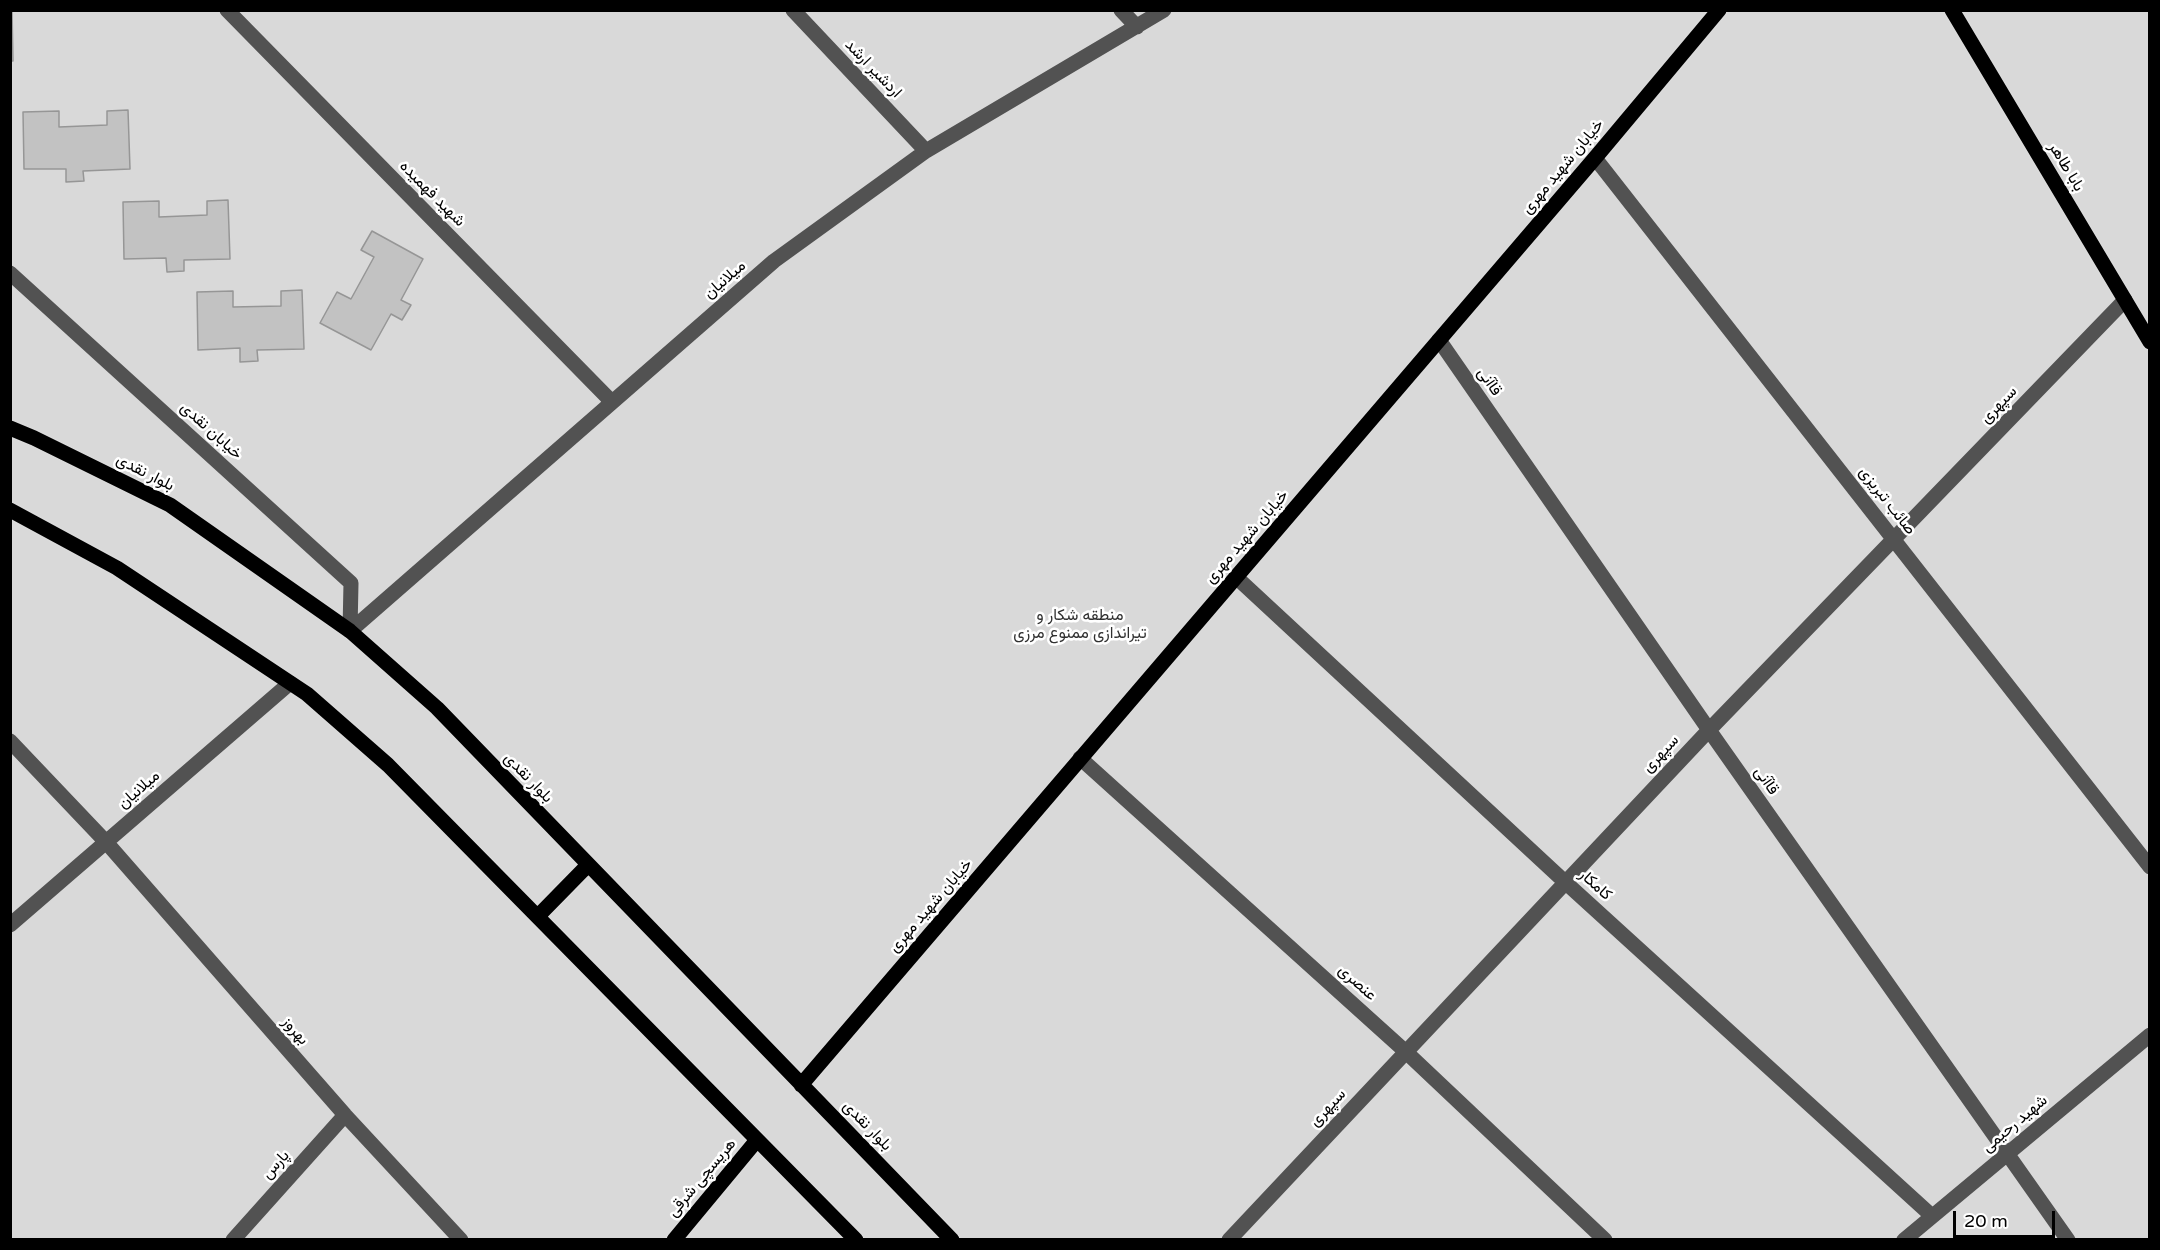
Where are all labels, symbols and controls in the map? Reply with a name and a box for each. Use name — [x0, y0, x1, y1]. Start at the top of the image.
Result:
street label: اردشیر ارشد — [840, 36, 906, 102]
street label: خیابان شهید مهری — [1518, 116, 1608, 218]
street label: بابا طاهر — [2044, 139, 2088, 195]
street label: شهید فهمیده — [395, 157, 469, 231]
street label: میلانیان — [700, 257, 750, 303]
street label: قاآنی — [1472, 364, 1506, 400]
street label: سپهری — [1977, 382, 2021, 428]
street label: خیابان نقدی — [176, 398, 246, 464]
street label: بلوار نقدی — [113, 450, 177, 496]
street label: صائب تبریزی — [1854, 463, 1920, 539]
street label: خیابان شهید مهری — [1201, 486, 1293, 588]
park label: منطقه شکار و تیراندازی ممنوع مرزی — [1013, 606, 1147, 644]
street label: سپهری — [1639, 731, 1683, 777]
street label: بلوار نقدی — [499, 749, 557, 807]
street label: قاآنی — [1749, 763, 1783, 799]
street label: میلانیان — [114, 767, 164, 813]
street label: خیابان شهید مهری — [885, 855, 977, 957]
street label: کامکار — [1575, 865, 1615, 905]
street label: عنصری — [1334, 961, 1380, 1005]
street label: بهروز — [278, 1013, 312, 1049]
street label: سپهری — [1306, 1085, 1350, 1131]
street label: شهید رحیمی — [1978, 1091, 2052, 1157]
street label: بلوار نقدی — [838, 1097, 896, 1155]
street label: هریسچی شرقی — [664, 1135, 740, 1221]
street label: پارس — [258, 1147, 294, 1183]
scale bar — [1956, 1199, 2058, 1237]
text: 20 m — [1964, 1210, 2008, 1232]

